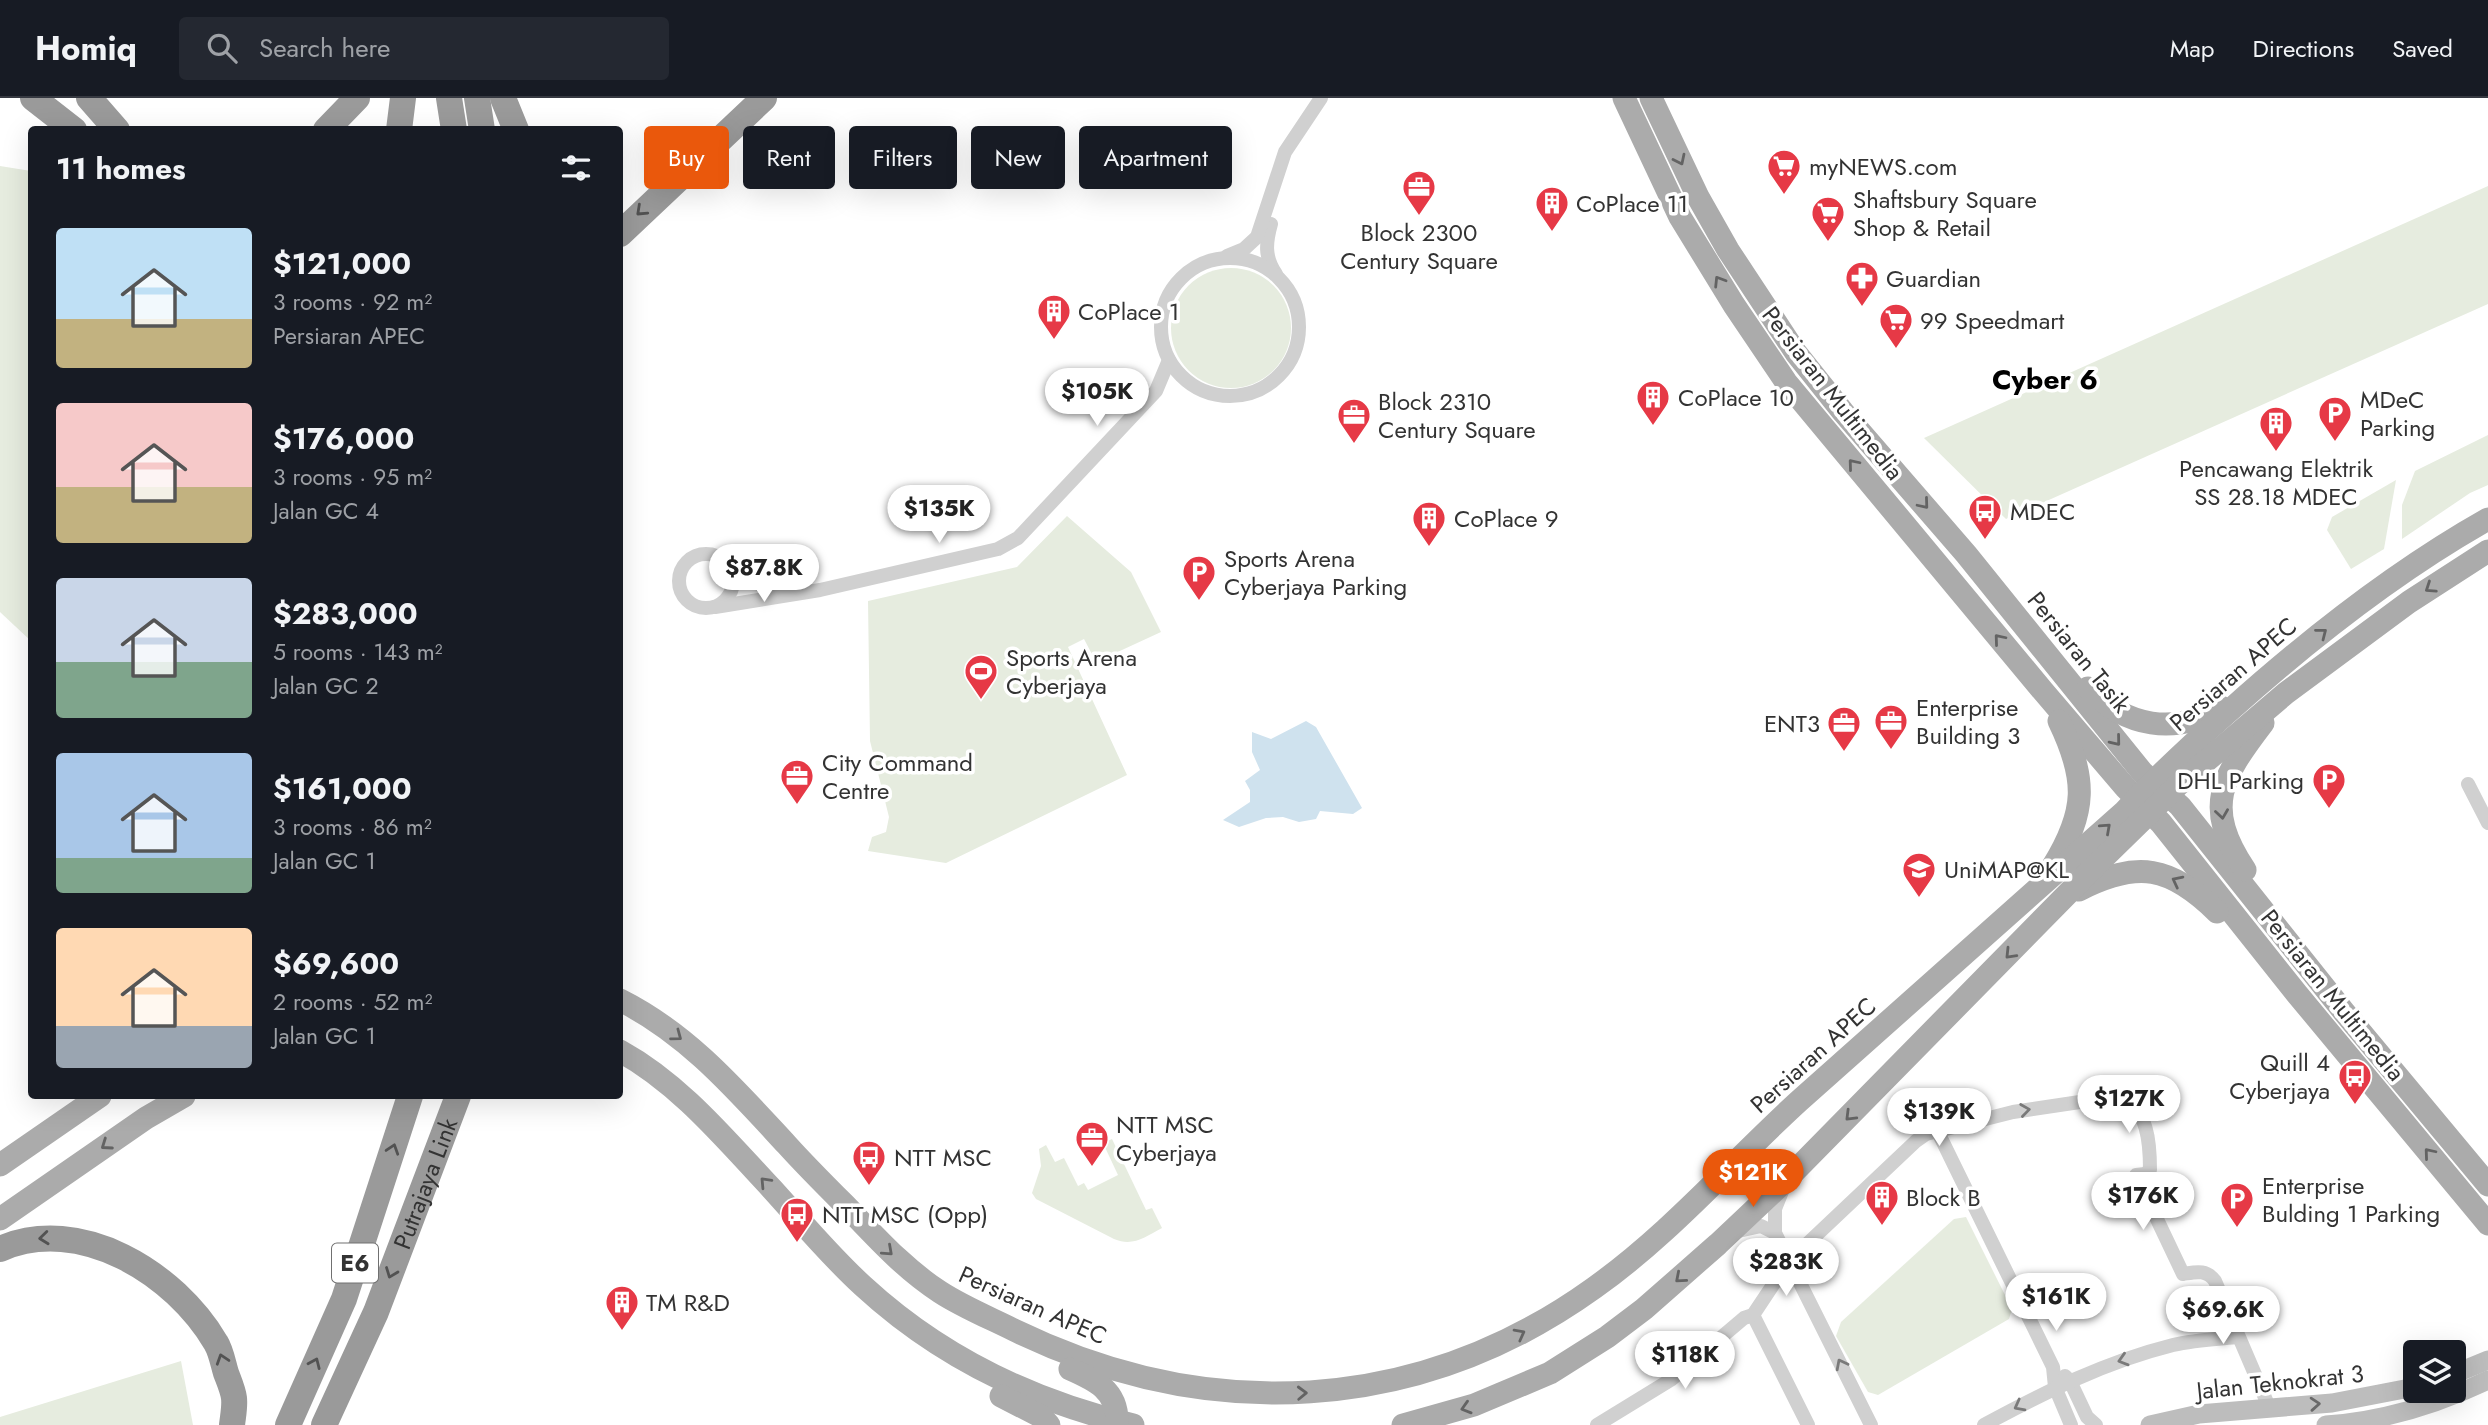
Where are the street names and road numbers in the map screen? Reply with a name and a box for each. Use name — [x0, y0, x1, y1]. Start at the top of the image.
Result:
street label: Persiaran Multimedia — [1754, 299, 1912, 487]
street label: Persiaran Tasik — [2019, 584, 2139, 720]
street label: Persiaran APEC — [2162, 609, 2304, 739]
street label: Persiaran Multimedia — [2253, 902, 2413, 1088]
street label: Persiaran APEC — [1742, 989, 1884, 1121]
street label: Putrajaya Link — [384, 1112, 466, 1254]
road number: E6 — [332, 1244, 378, 1282]
street label: Persiaran APEC — [953, 1257, 1113, 1353]
street label: Jalan Teknokrat 3 — [2192, 1356, 2365, 1408]

